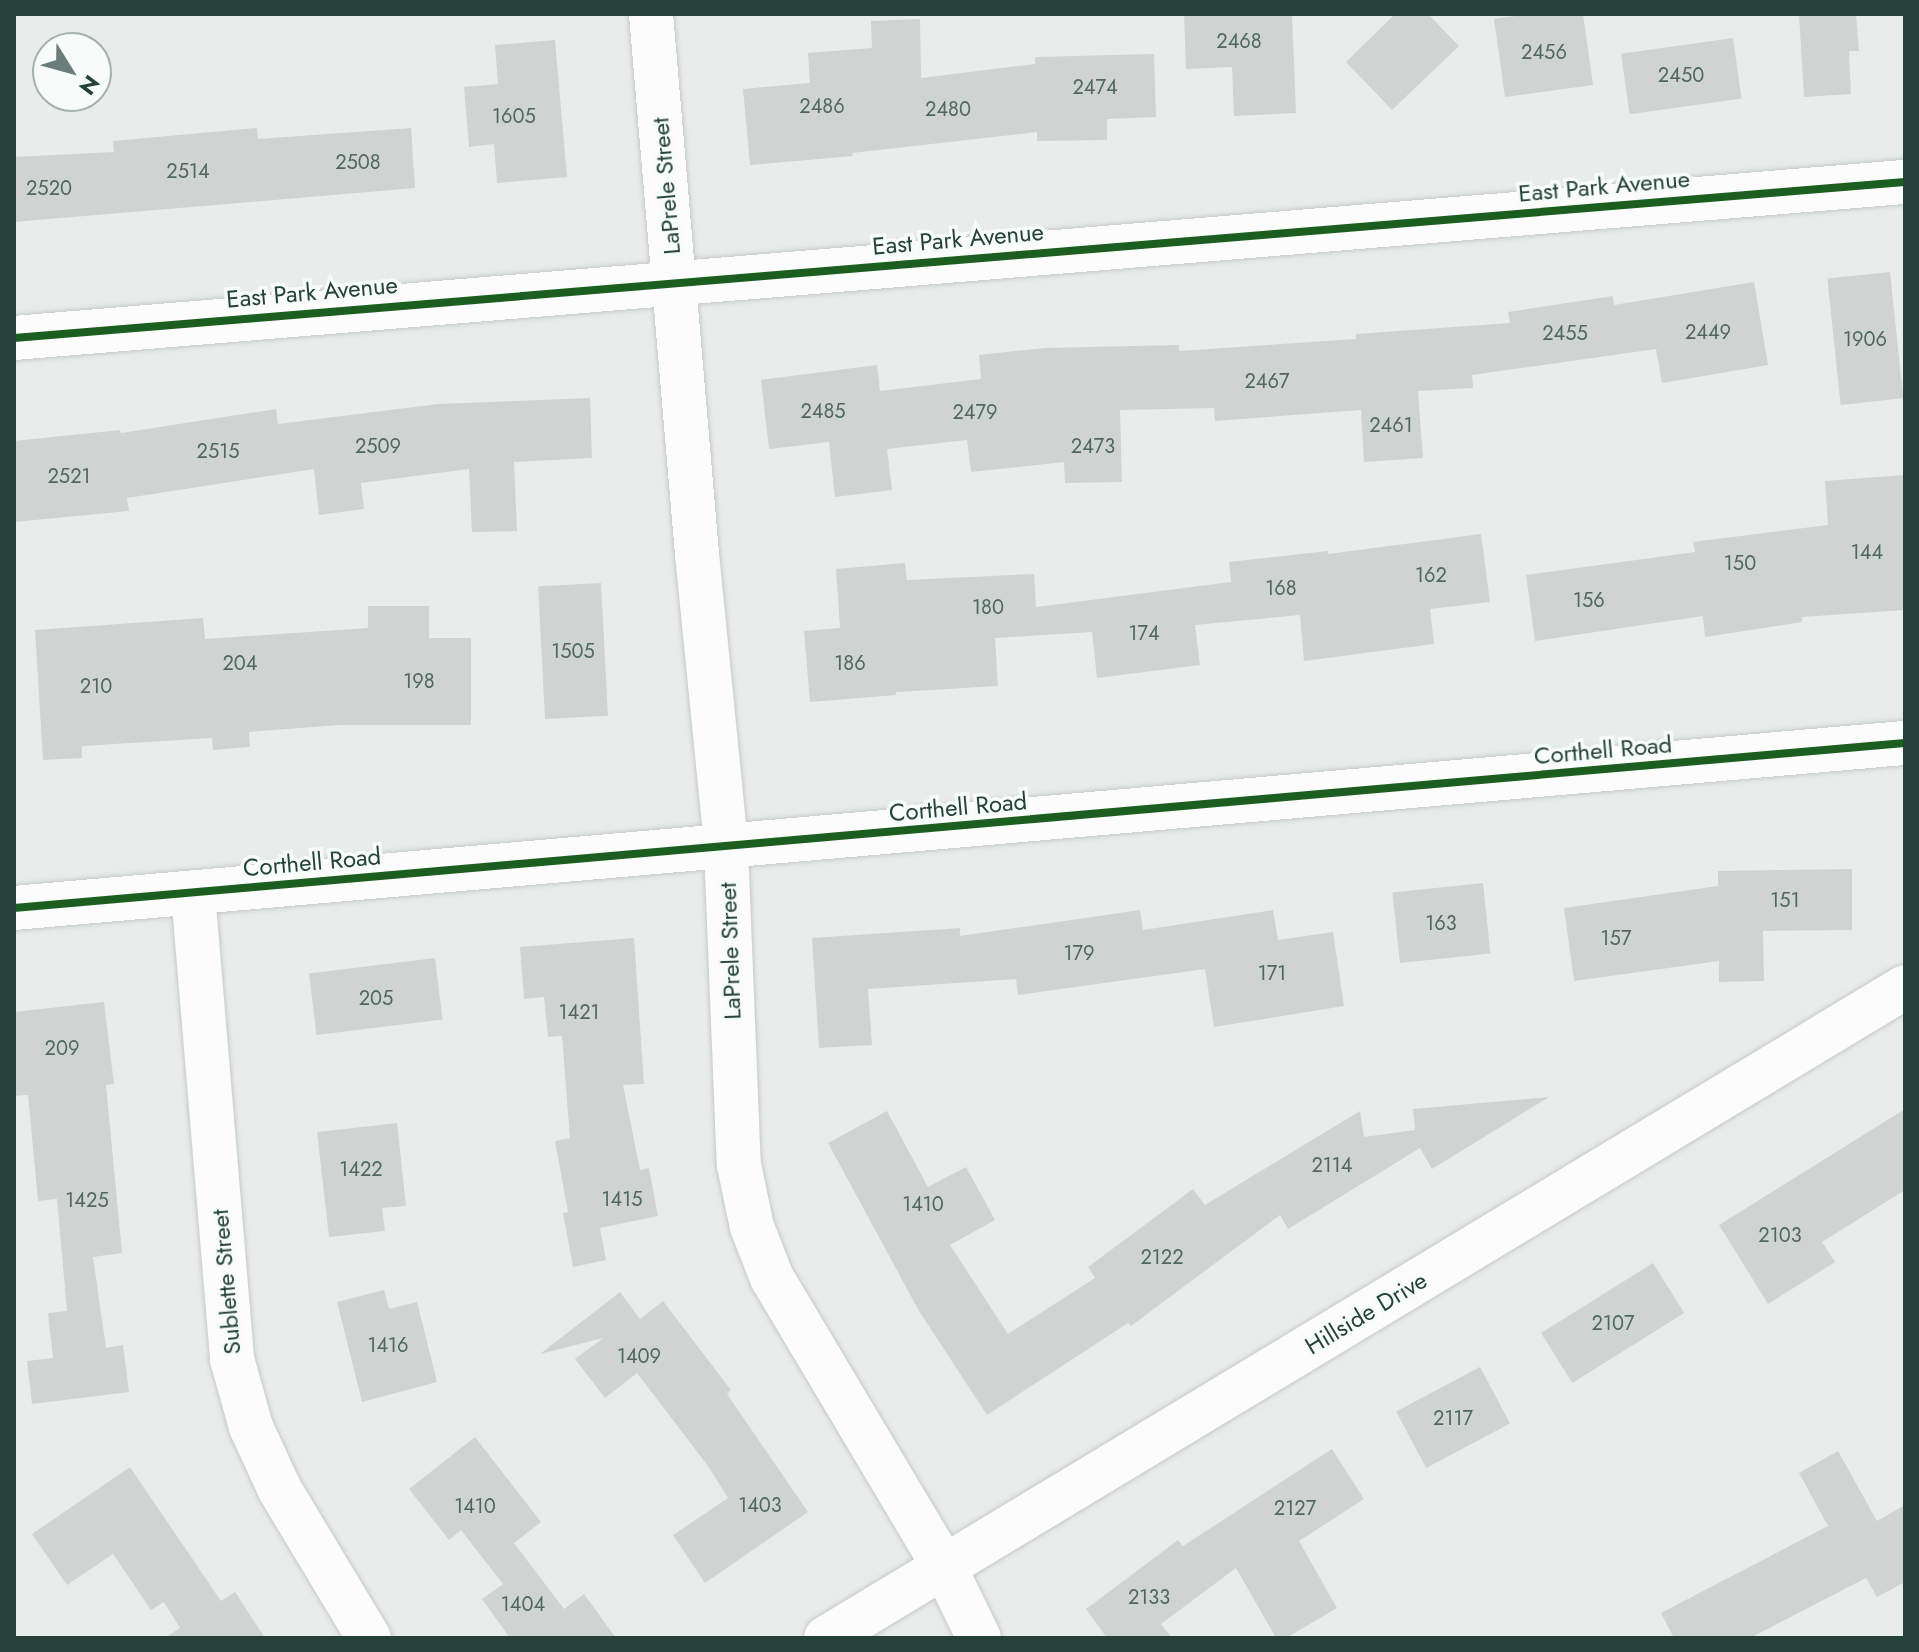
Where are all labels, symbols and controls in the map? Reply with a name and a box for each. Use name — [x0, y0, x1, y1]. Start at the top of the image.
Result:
house number: 2468 — [1216, 29, 1262, 53]
north arrow — [32, 32, 112, 112]
house number: 2456 — [1521, 40, 1567, 64]
house number: 2450 — [1658, 63, 1704, 87]
text: N — [72, 69, 108, 102]
house number: 2474 — [1072, 75, 1118, 99]
house number: 2486 — [799, 94, 845, 118]
house number: 2480 — [925, 97, 971, 121]
house number: 1605 — [492, 104, 536, 128]
street label: LaPrele Street — [646, 116, 686, 256]
house number: 2508 — [335, 150, 381, 174]
house number: 2514 — [166, 159, 210, 183]
street label: East Park Avenue — [1517, 164, 1691, 208]
house number: 2520 — [26, 176, 72, 200]
street label: East Park Avenue — [871, 217, 1045, 261]
street label: East Park Avenue — [225, 270, 399, 314]
house number: 2449 — [1685, 320, 1731, 344]
house number: 2455 — [1542, 321, 1588, 345]
house number: 1906 — [1843, 327, 1887, 351]
house number: 2467 — [1244, 369, 1290, 393]
house number: 2485 — [800, 399, 846, 423]
house number: 2479 — [952, 400, 998, 424]
house number: 2461 — [1369, 413, 1413, 437]
house number: 2509 — [355, 434, 401, 458]
house number: 2473 — [1071, 434, 1115, 458]
house number: 2515 — [197, 439, 239, 463]
house number: 2521 — [47, 464, 91, 488]
house number: 144 — [1851, 540, 1883, 564]
house number: 150 — [1724, 551, 1756, 575]
house number: 162 — [1415, 563, 1447, 587]
house number: 168 — [1265, 576, 1297, 600]
house number: 156 — [1573, 588, 1605, 612]
house number: 180 — [972, 595, 1004, 619]
house number: 174 — [1128, 621, 1160, 645]
house number: 1505 — [551, 639, 595, 663]
house number: 204 — [222, 651, 258, 675]
house number: 186 — [834, 651, 866, 675]
house number: 198 — [403, 669, 435, 693]
house number: 210 — [80, 674, 112, 698]
street label: Corthell Road — [1533, 730, 1673, 770]
street label: Corthell Road — [888, 787, 1028, 827]
street label: Corthell Road — [242, 842, 382, 882]
street label: LaPrele Street — [713, 882, 747, 1020]
house number: 151 — [1770, 888, 1800, 912]
house number: 163 — [1425, 911, 1457, 935]
house number: 157 — [1601, 926, 1631, 950]
house number: 179 — [1063, 941, 1095, 965]
house number: 171 — [1258, 961, 1286, 985]
house number: 205 — [359, 986, 393, 1010]
house number: 1421 — [558, 1000, 600, 1024]
house number: 209 — [45, 1036, 79, 1060]
house number: 2114 — [1311, 1153, 1353, 1177]
house number: 1422 — [339, 1157, 383, 1181]
house number: 1415 — [602, 1187, 642, 1211]
house number: 1425 — [65, 1188, 109, 1212]
house number: 1410 — [902, 1192, 944, 1216]
street label: Sublette Street — [205, 1208, 247, 1356]
house number: 2103 — [1758, 1223, 1802, 1247]
house number: 2122 — [1140, 1245, 1184, 1269]
street label: Hillside Drive — [1300, 1265, 1432, 1361]
house number: 2107 — [1592, 1311, 1634, 1335]
house number: 1416 — [367, 1333, 409, 1357]
house number: 1409 — [617, 1344, 661, 1368]
house number: 2117 — [1433, 1406, 1473, 1430]
house number: 1403 — [738, 1493, 782, 1517]
house number: 1410 — [454, 1494, 496, 1518]
house number: 2127 — [1274, 1496, 1316, 1520]
house number: 2133 — [1128, 1585, 1170, 1609]
house number: 1404 — [501, 1592, 545, 1616]

